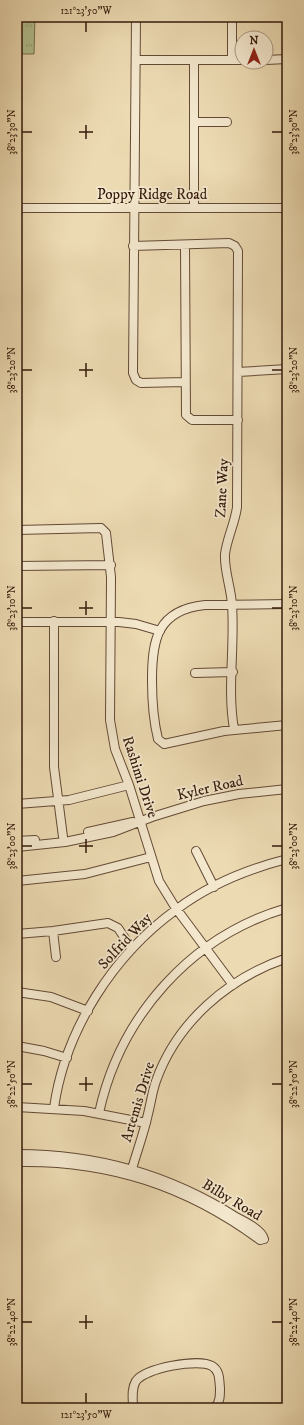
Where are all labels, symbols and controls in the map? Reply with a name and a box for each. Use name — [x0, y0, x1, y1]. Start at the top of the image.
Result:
text: 121°23'50"W — [60, 5, 112, 17]
north arrow — [234, 30, 274, 70]
text: N — [249, 34, 259, 48]
text: 38°23'30"N — [6, 109, 18, 155]
text: 38°23'30"N — [288, 109, 300, 155]
street label: Poppy Ridge Road — [97, 185, 208, 204]
text: 38°23'20"N — [6, 347, 18, 393]
text: 38°23'20"N — [288, 347, 300, 393]
street label: Zane Way — [211, 457, 233, 518]
text: 38°23'10"N — [6, 585, 18, 631]
text: 38°23'10"N — [288, 585, 300, 631]
street label: Rashimi Drive — [118, 734, 162, 820]
street label: Kyler Road — [175, 771, 245, 805]
text: 38°23'00"N — [6, 822, 18, 870]
text: 38°23'00"N — [288, 822, 300, 870]
street label: Solfrid Way — [94, 908, 157, 973]
text: 38°22'50"N — [6, 1060, 18, 1108]
street label: Artemis Drive — [117, 1060, 159, 1144]
text: 38°22'50"N — [288, 1060, 300, 1108]
street label: Bilby Road — [199, 1175, 266, 1225]
text: 38°22'40"N — [6, 1298, 18, 1346]
text: 38°22'40"N — [288, 1298, 300, 1346]
text: 121°23'50"W — [60, 1409, 112, 1421]

